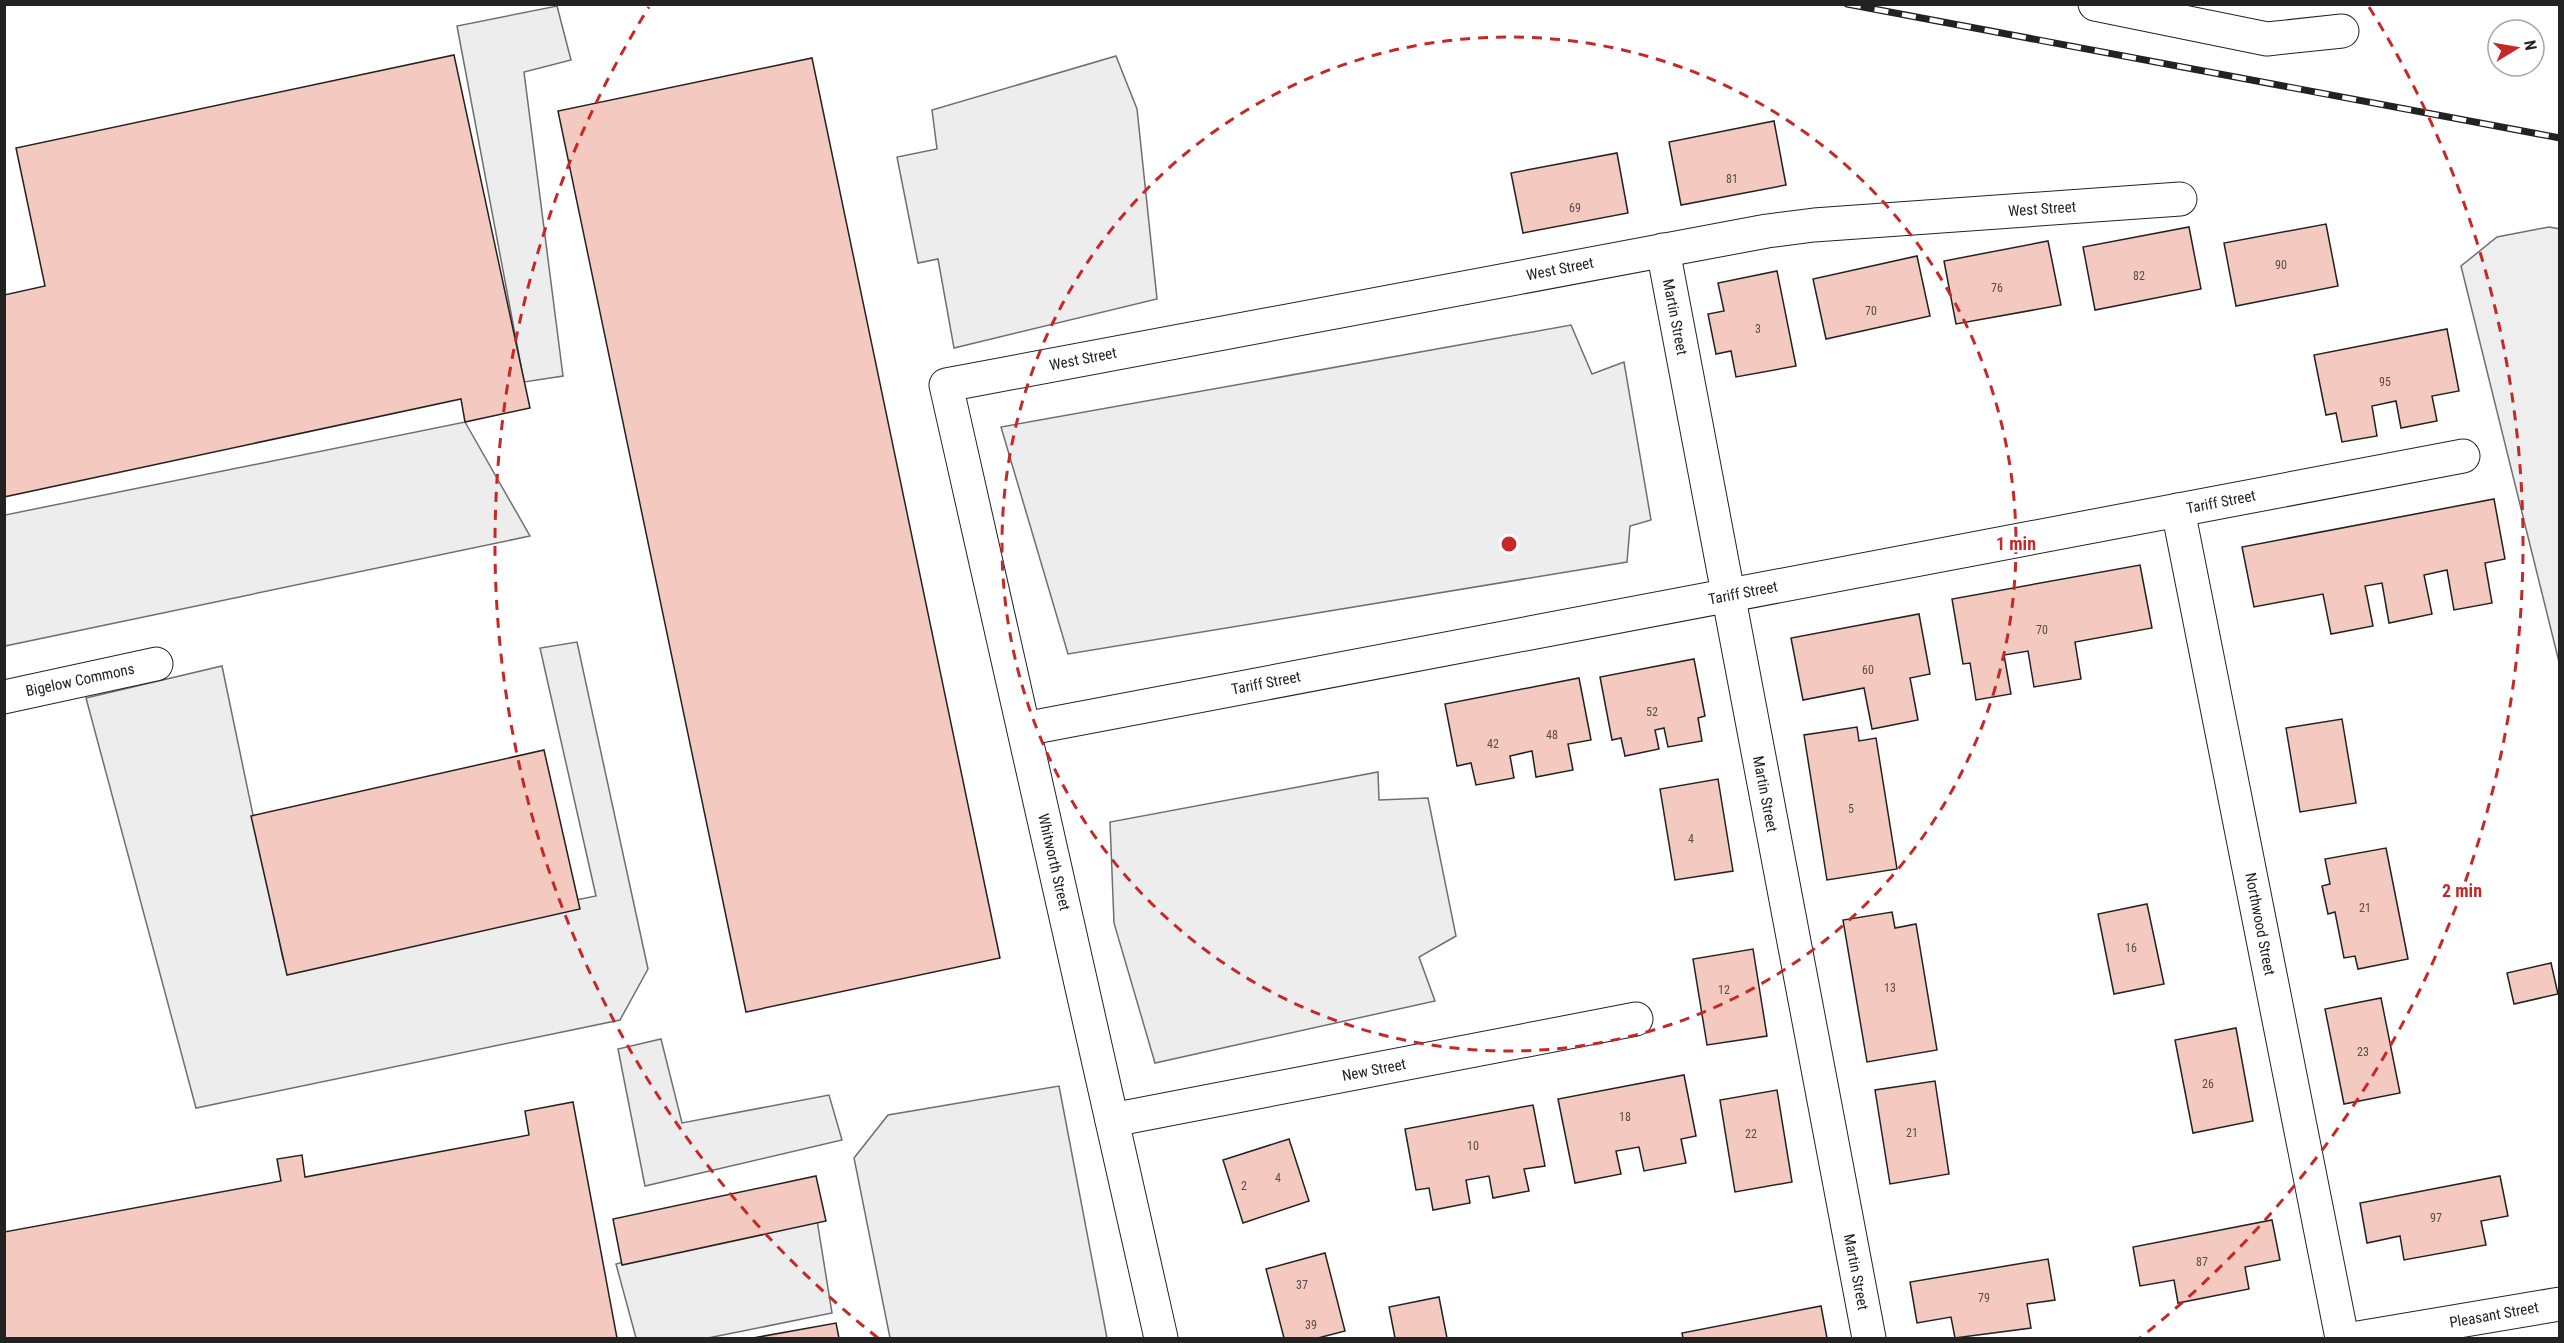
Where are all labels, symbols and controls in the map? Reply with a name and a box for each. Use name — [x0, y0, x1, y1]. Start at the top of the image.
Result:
north arrow — [2486, 18, 2546, 78]
text: N — [2520, 39, 2540, 52]
house number: 81 — [1726, 172, 1738, 186]
street label: West Street — [2007, 198, 2077, 220]
house number: 69 — [1569, 201, 1581, 215]
street label: West Street — [1525, 254, 1595, 284]
house number: 90 — [2275, 258, 2287, 272]
house number: 82 — [2133, 269, 2145, 283]
street label: Martin Street — [1659, 277, 1691, 357]
house number: 76 — [1991, 281, 2003, 295]
house number: 70 — [1865, 304, 1877, 318]
house number: 3 — [1755, 322, 1761, 336]
street label: West Street — [1048, 344, 1118, 374]
house number: 95 — [2379, 375, 2391, 389]
street label: Tariff Street — [2185, 486, 2257, 518]
text: 1 min — [1996, 533, 2036, 554]
centre of rings — [1499, 534, 1519, 554]
street label: Tariff Street — [1707, 577, 1779, 609]
house number: 70 — [2036, 623, 2048, 637]
street label: Bigelow Commons — [24, 660, 136, 700]
house number: 60 — [1862, 663, 1874, 677]
street label: Tariff Street — [1230, 667, 1302, 699]
house number: 52 — [1646, 705, 1658, 719]
house number: 48 — [1546, 728, 1558, 742]
house number: 42 — [1487, 737, 1499, 751]
street label: Martin Street — [1749, 754, 1781, 834]
house number: 5 — [1848, 802, 1854, 816]
street label: Whitworth Street — [1034, 812, 1074, 912]
house number: 4 — [1688, 832, 1694, 846]
street label: Northwood Street — [2241, 871, 2279, 977]
text: 2 min — [2442, 880, 2482, 901]
house number: 21 — [2359, 901, 2371, 915]
house number: 16 — [2125, 941, 2137, 955]
house number: 13 — [1884, 981, 1896, 995]
house number: 12 — [1718, 983, 1730, 997]
house number: 23 — [2357, 1045, 2369, 1059]
street label: New Street — [1341, 1055, 1407, 1085]
house number: 26 — [2202, 1077, 2214, 1091]
house number: 18 — [1619, 1110, 1631, 1124]
house number: 21 — [1906, 1126, 1918, 1140]
house number: 22 — [1745, 1127, 1757, 1141]
house number: 10 — [1467, 1139, 1479, 1153]
house number: 4 — [1275, 1171, 1281, 1185]
house number: 2 — [1241, 1179, 1247, 1193]
house number: 97 — [2430, 1211, 2442, 1225]
street label: Martin Street — [1840, 1232, 1872, 1312]
house number: 87 — [2196, 1255, 2208, 1269]
house number: 37 — [1296, 1278, 1308, 1292]
house number: 79 — [1978, 1291, 1990, 1305]
street label: Pleasant Street — [2448, 1298, 2540, 1332]
house number: 39 — [1305, 1318, 1317, 1332]

